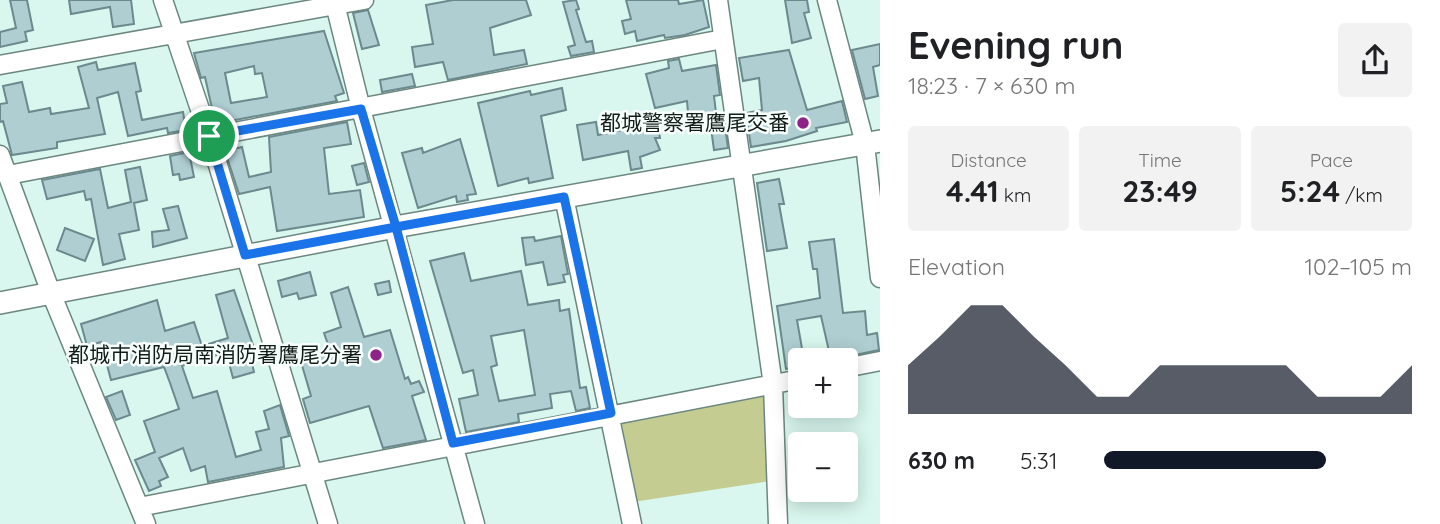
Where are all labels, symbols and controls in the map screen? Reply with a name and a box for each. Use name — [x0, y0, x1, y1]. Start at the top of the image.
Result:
text: Evening run — [908, 21, 1123, 69]
button: share — [1338, 23, 1412, 97]
text: 18:23 · 7 × 630 m — [908, 71, 1075, 100]
pin — [179, 106, 239, 166]
place label: 都城警察署鷹尾交番 — [600, 109, 789, 135]
marker: 都城警察署鷹尾交番 — [795, 115, 811, 131]
icon: arrive — [190, 117, 228, 155]
text: Distance — [951, 148, 1027, 172]
text: Time — [1138, 148, 1182, 172]
text: Pace — [1310, 148, 1353, 172]
text: 4.41 — [946, 172, 999, 210]
text: 23:49 — [1122, 172, 1198, 210]
text: 5:24 — [1280, 172, 1340, 210]
text: km — [999, 183, 1031, 207]
text: /km — [1340, 183, 1383, 207]
text: Elevation — [908, 252, 1005, 281]
text: 102–105 m — [1304, 252, 1412, 281]
place label: 都城市消防局南消防署鷹尾分署 — [68, 341, 362, 367]
marker: 都城市消防局南消防署鷹尾分署 — [368, 347, 384, 363]
map controls — [788, 348, 858, 502]
button: + — [788, 348, 858, 418]
button: − — [788, 432, 858, 502]
text: 630 m — [908, 446, 975, 475]
text: 5:31 — [1020, 446, 1057, 475]

